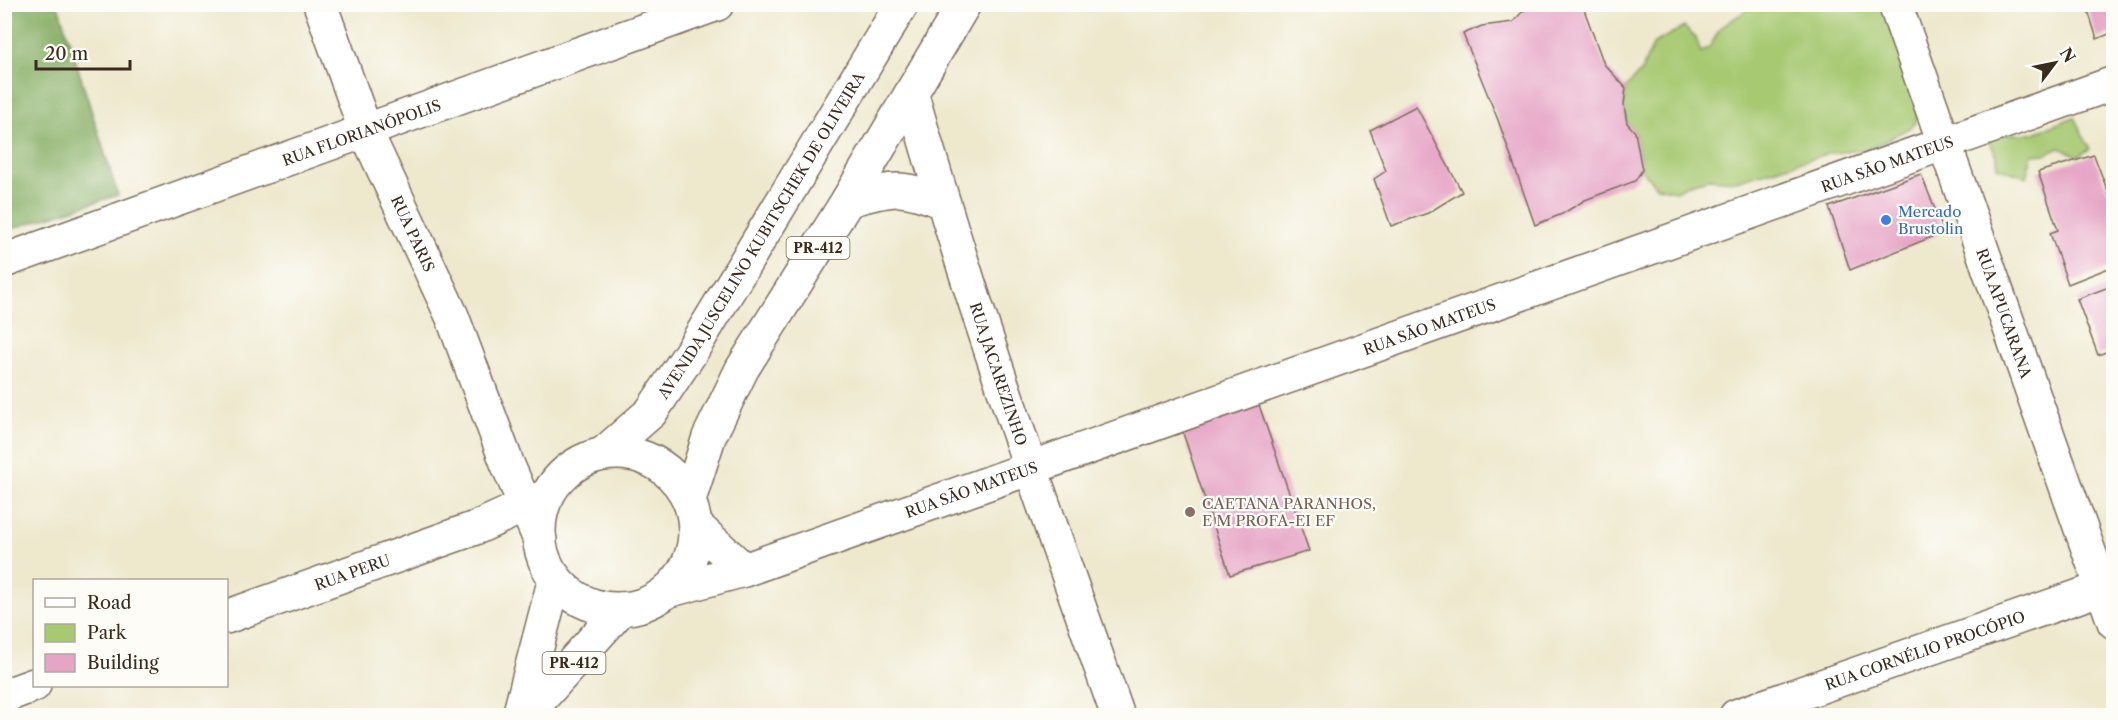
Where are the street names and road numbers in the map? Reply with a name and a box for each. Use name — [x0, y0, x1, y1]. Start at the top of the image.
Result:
street label: AVENIDA JUSCELINO KUBITSCHEK DE OLIVEIRA — [653, 67, 869, 403]
street label: RUA FLORIANÓPOLIS — [280, 95, 443, 169]
street label: RUA SÃO MATEUS — [1818, 131, 1956, 196]
street label: RUA PARIS — [387, 192, 439, 275]
road number: PR-412 — [786, 237, 850, 259]
street label: RUA APUCARANA — [1973, 246, 2037, 382]
street label: RUA SÃO MATEUS — [1360, 294, 1498, 359]
street label: RUA JACAREZINHO — [966, 300, 1032, 448]
street label: RUA SÃO MATEUS — [902, 457, 1040, 522]
street label: RUA PERU — [312, 550, 393, 594]
street label: RUA CORNÉLIO PROCÓPIO — [1822, 606, 2027, 694]
road number: PR-412 — [542, 652, 606, 674]

